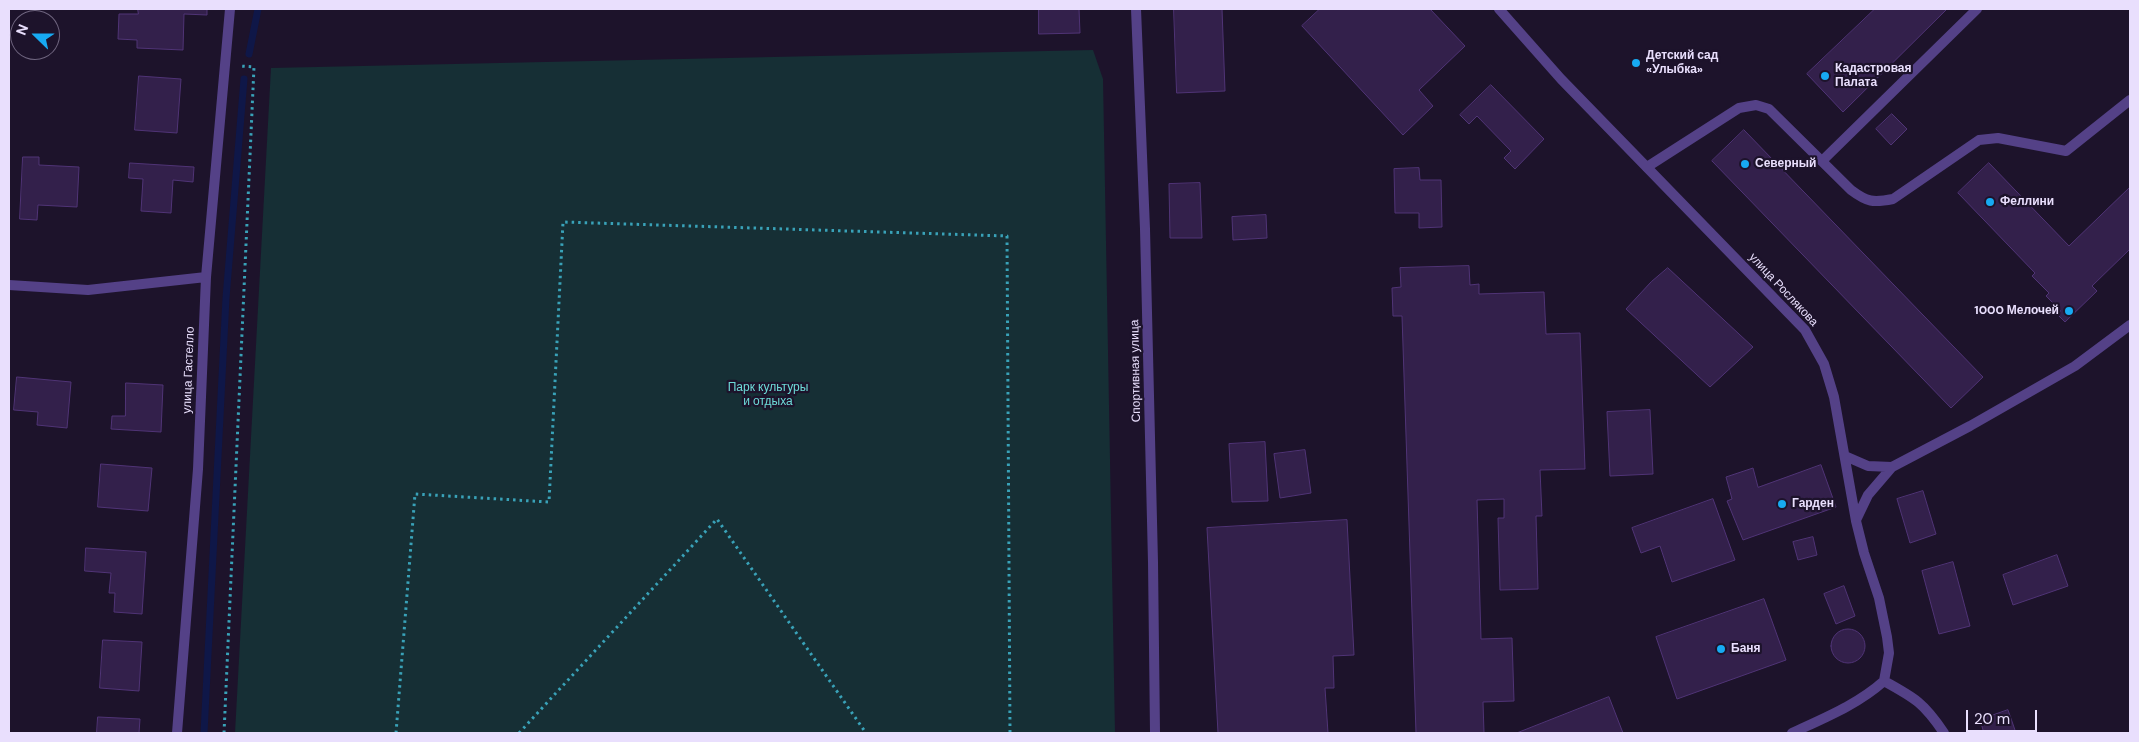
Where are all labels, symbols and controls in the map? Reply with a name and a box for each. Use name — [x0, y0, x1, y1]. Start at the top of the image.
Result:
north arrow — [10, 10, 60, 60]
text: N — [12, 22, 32, 38]
place label: Детский сад «Улыбка» — [1646, 49, 1718, 77]
marker: Детский сад «Улыбка» — [1630, 57, 1642, 69]
place label: Кадастровая Палата — [1835, 62, 1912, 90]
marker: Кадастровая Палата — [1819, 70, 1831, 82]
place label: Северный — [1755, 157, 1816, 171]
marker: Северный — [1739, 158, 1751, 170]
place label: Феллини — [2000, 195, 2054, 209]
marker: Феллини — [1984, 196, 1996, 208]
street label: улица Рослякова — [1745, 250, 1821, 330]
place label: 1000 Мелочей — [1974, 304, 2059, 318]
marker: 1000 Мелочей — [2063, 305, 2075, 317]
street label: Спортивная улица — [1128, 319, 1144, 423]
street label: улица Гастелло — [180, 326, 198, 414]
park label: Парк культуры и отдыха — [728, 381, 808, 409]
place label: Гарден — [1792, 497, 1834, 511]
marker: Гарден — [1776, 498, 1788, 510]
place label: Баня — [1731, 642, 1761, 656]
marker: Баня — [1715, 643, 1727, 655]
scale bar — [1969, 700, 2040, 732]
text: 20 m — [1974, 709, 2010, 729]

